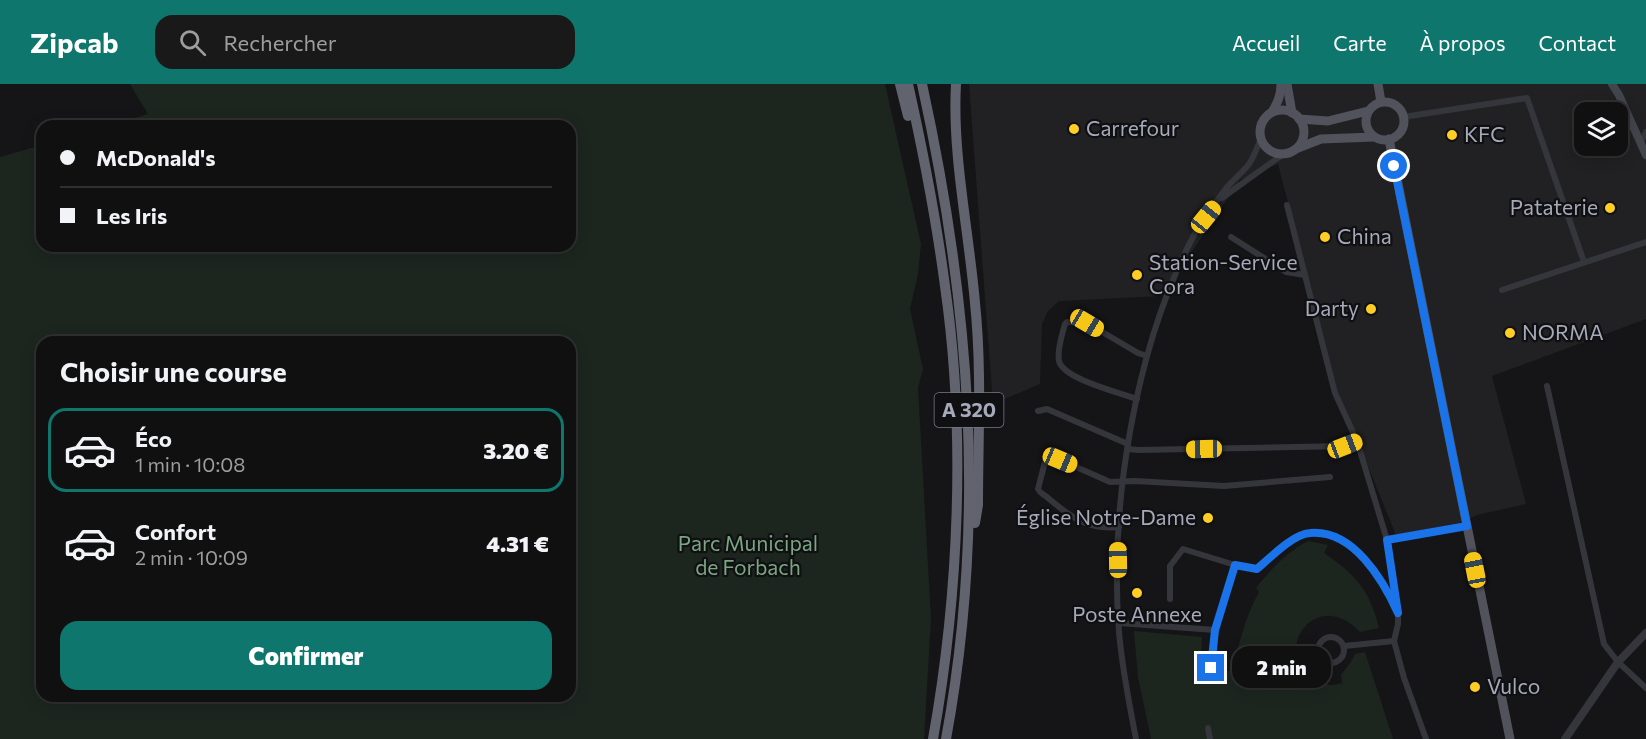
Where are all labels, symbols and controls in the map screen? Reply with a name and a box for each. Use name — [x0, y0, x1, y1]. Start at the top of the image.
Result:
search box — [155, 15, 575, 69]
text: Zipcab — [30, 25, 119, 59]
icon: search — [176, 26, 209, 59]
text: Rechercher — [224, 29, 337, 56]
text: Accueil — [1232, 30, 1300, 55]
text: Carte — [1333, 30, 1387, 55]
text: À propos — [1420, 30, 1505, 55]
text: Contact — [1538, 30, 1616, 55]
map controls — [1574, 102, 1628, 156]
button: layers — [1574, 102, 1628, 156]
place label: Carrefour — [1086, 115, 1179, 140]
place label: KFC — [1464, 121, 1505, 146]
marker: Carrefour — [1067, 122, 1081, 136]
marker: KFC — [1445, 128, 1459, 142]
text: McDonald's — [96, 144, 215, 171]
route start — [1380, 152, 1407, 179]
place label: Pataterie — [1510, 194, 1598, 219]
car — [1188, 197, 1224, 237]
marker: Pataterie — [1603, 201, 1617, 215]
text: Les Iris — [96, 202, 167, 229]
place label: China — [1337, 223, 1392, 248]
marker: China — [1318, 230, 1332, 244]
place label: Station-Service Cora — [1149, 249, 1298, 298]
marker: Station-Service Cora — [1130, 268, 1144, 282]
place label: Darty — [1305, 295, 1359, 320]
marker: Darty — [1364, 302, 1378, 316]
car — [1067, 306, 1107, 340]
place label: NORMA — [1522, 319, 1604, 344]
marker: NORMA — [1503, 326, 1517, 340]
text: Choisir une course — [60, 355, 287, 388]
road number: A 320 — [934, 393, 1004, 427]
icon: car — [63, 423, 117, 477]
text: Éco — [135, 425, 172, 452]
car — [1325, 431, 1365, 461]
text: 3.20 € — [483, 437, 549, 464]
car — [1186, 440, 1222, 458]
car — [1040, 445, 1080, 475]
text: 1 min · 10:08 — [135, 452, 245, 476]
place label: Église Notre-Dame — [1016, 504, 1196, 529]
marker: Église Notre-Dame — [1201, 511, 1215, 525]
icon: car — [63, 516, 117, 570]
text: Confort — [135, 518, 216, 545]
text: 4.31 € — [486, 530, 549, 557]
park label: Parc Municipal de Forbach — [678, 530, 818, 579]
car — [1109, 542, 1127, 578]
text: 2 min · 10:09 — [135, 545, 248, 569]
car — [1463, 551, 1487, 589]
marker: Poste Annexe — [1130, 586, 1144, 600]
place label: Poste Annexe — [1072, 601, 1202, 626]
button: Confirmer — [60, 621, 552, 690]
callout: 2 min — [1232, 647, 1331, 689]
route end — [1197, 654, 1224, 681]
text: 2 min — [1256, 655, 1307, 679]
place label: Vulco — [1487, 673, 1540, 698]
marker: Vulco — [1468, 680, 1482, 694]

